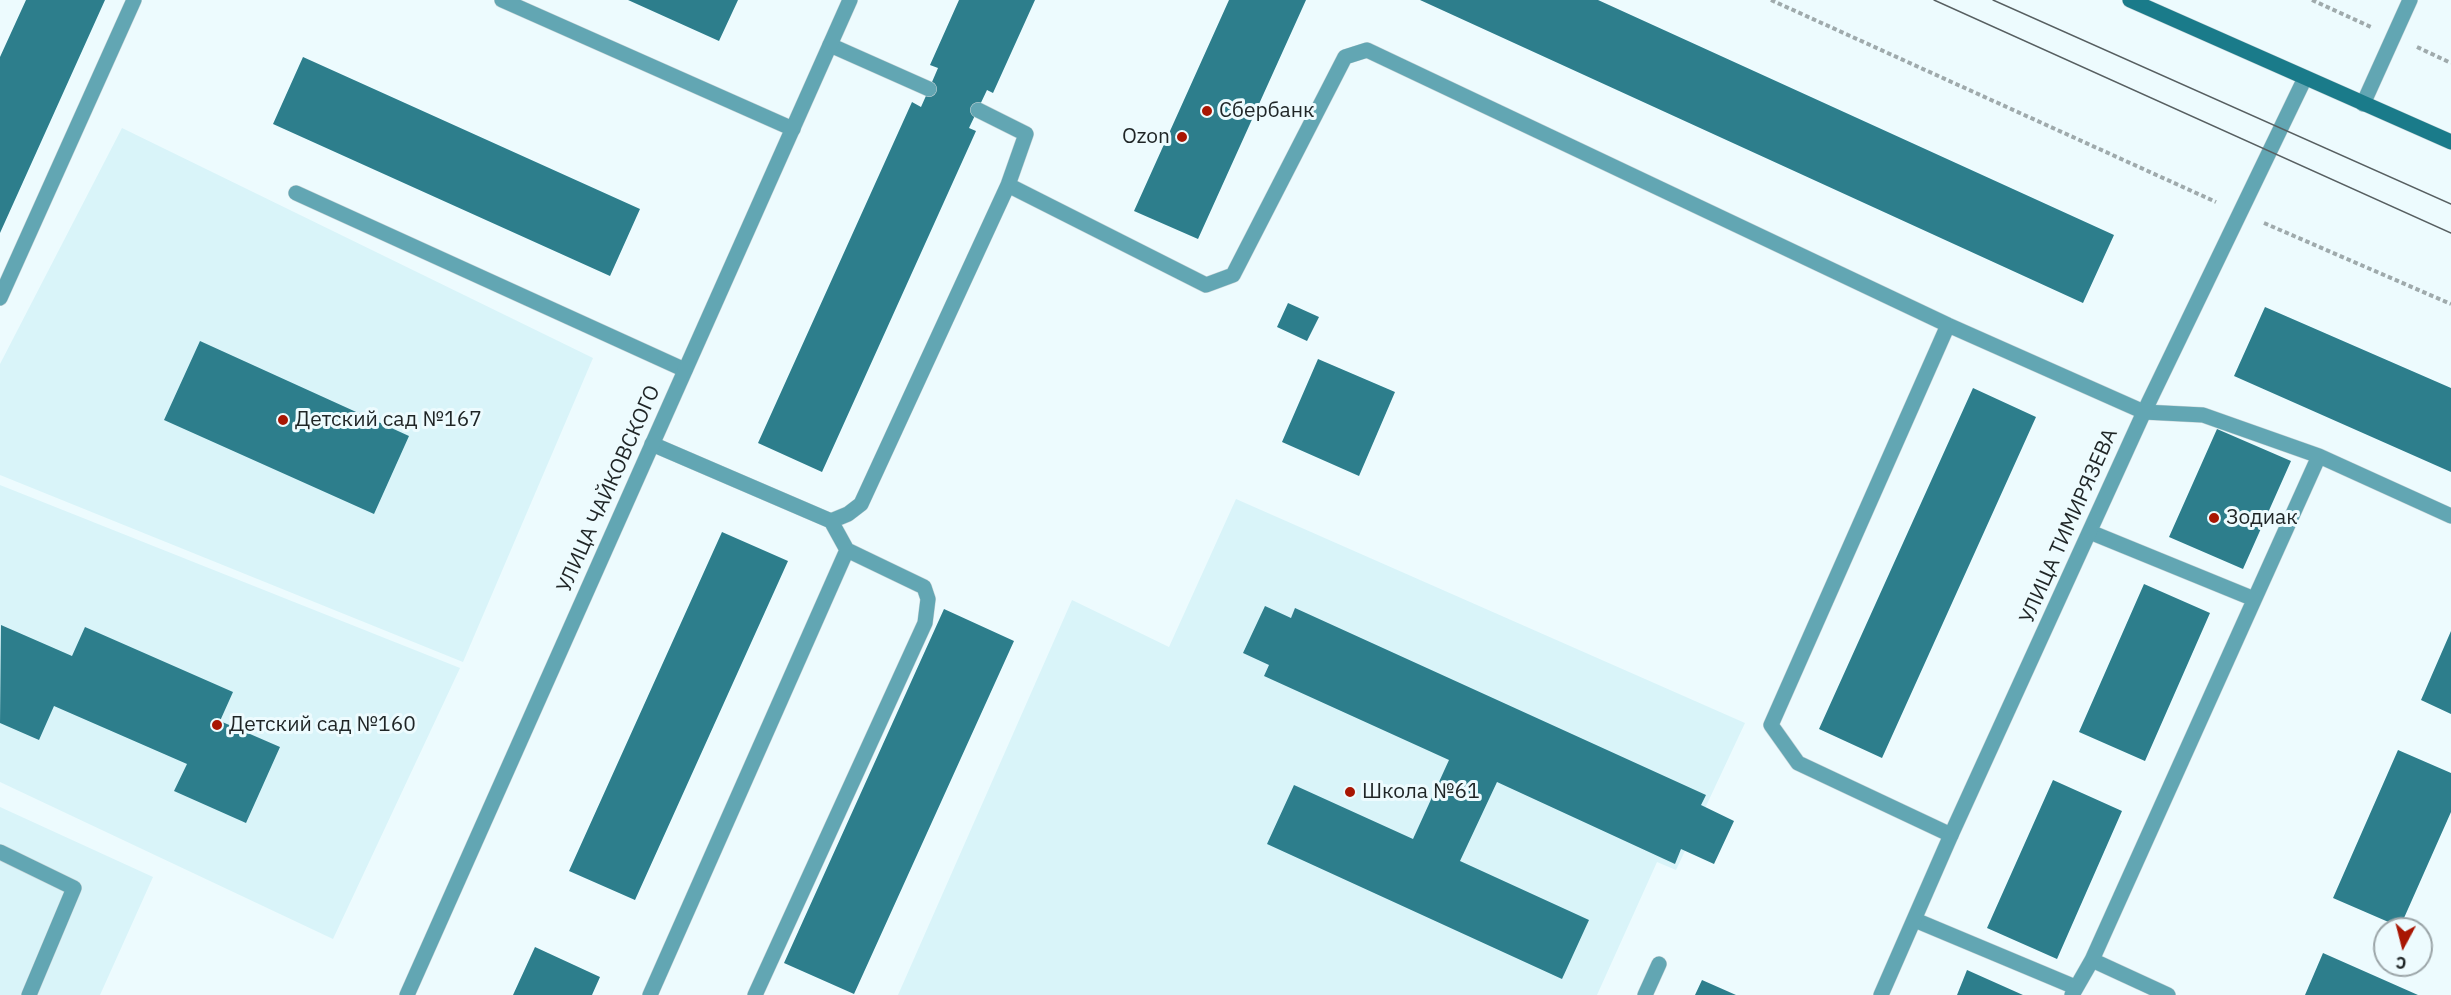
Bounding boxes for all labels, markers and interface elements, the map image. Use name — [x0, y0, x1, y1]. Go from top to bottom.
place label: Сбербанк — [1219, 98, 1315, 124]
marker: Сбербанк — [1200, 104, 1214, 118]
place label: Ozon — [1122, 124, 1170, 150]
marker: Ozon — [1175, 130, 1189, 144]
street label: УЛИЦА ЧАЙКОВСКОГО — [552, 382, 666, 596]
place label: Детский сад №167 — [295, 407, 482, 433]
marker: Детский сад №167 — [276, 413, 290, 427]
street label: УЛИЦА ТИМИРЯЗЕВА — [2015, 425, 2123, 627]
place label: Зодиак — [2226, 505, 2298, 531]
marker: Зодиак — [2207, 511, 2221, 525]
place label: Детский сад №160 — [229, 712, 416, 738]
marker: Детский сад №160 — [210, 718, 224, 732]
place label: Школа №61 — [1362, 779, 1480, 805]
marker: Школа №61 — [1343, 785, 1357, 799]
north arrow — [2373, 917, 2433, 977]
text: С — [2395, 952, 2407, 973]

